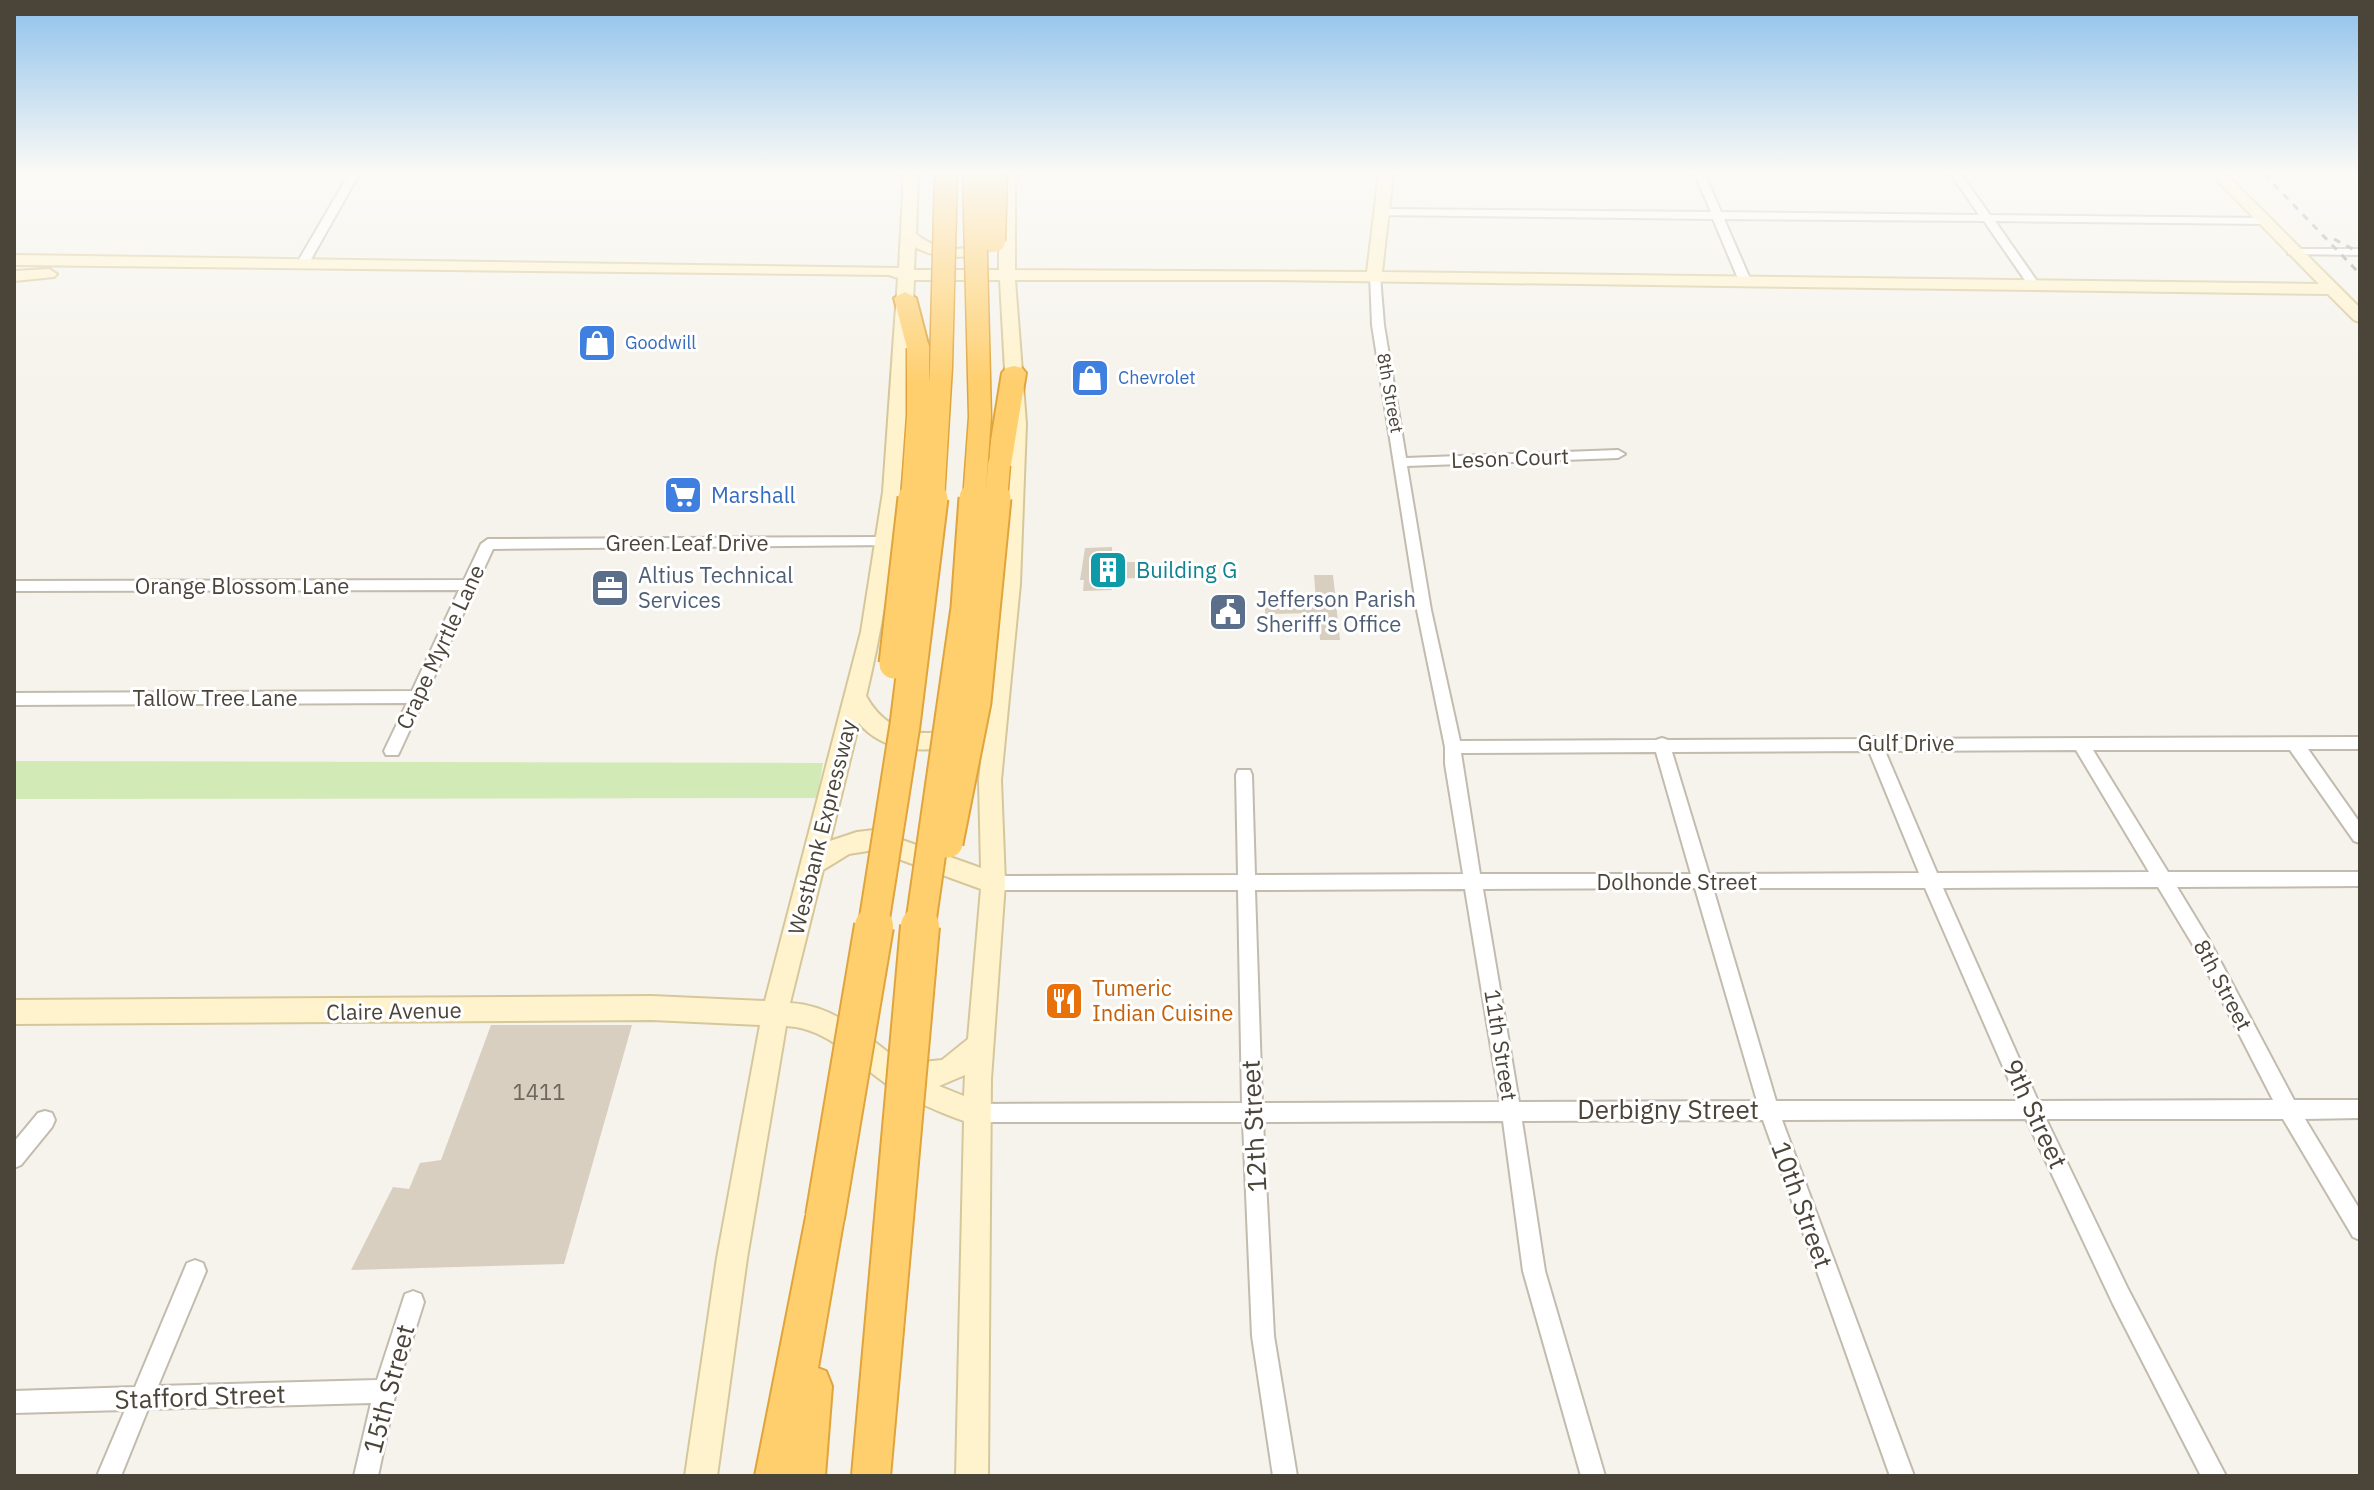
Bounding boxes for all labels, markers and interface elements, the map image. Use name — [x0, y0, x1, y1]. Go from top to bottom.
shop icon: Goodwill — [576, 322, 618, 364]
place label: Goodwill — [625, 331, 696, 354]
street label: 8th Street — [1372, 351, 1409, 435]
shop icon: Chevrolet — [1069, 357, 1111, 399]
place label: Chevrolet — [1118, 366, 1196, 389]
street label: Leson Court — [1451, 441, 1569, 474]
supermarket icon: Marshall — [662, 474, 704, 516]
place label: Marshall — [711, 480, 796, 509]
street label: Green Leaf Drive — [605, 528, 769, 557]
building icon: Building G — [1087, 549, 1129, 591]
place label: Building G — [1136, 555, 1237, 584]
street label: Crape Myrtle Lane — [389, 560, 490, 734]
place label: Altius Technical Services — [638, 560, 793, 614]
office icon: Altius Technical Services — [589, 567, 631, 609]
street label: Orange Blossom Lane — [135, 571, 349, 600]
place label: Jefferson Parish Sheriff's Office — [1256, 584, 1416, 638]
public building icon: Jefferson Parish Sheriff's Office — [1207, 591, 1249, 633]
street label: Tallow Tree Lane — [132, 683, 298, 712]
street label: Westbank Expressway — [781, 716, 862, 937]
street label: Gulf Drive — [1857, 728, 1955, 757]
street label: Dolhonde Street — [1597, 867, 1757, 896]
street label: 8th Street — [2187, 934, 2259, 1035]
place label: Tumeric Indian Cuisine — [1092, 973, 1233, 1027]
restaurant icon: Tumeric Indian Cuisine — [1043, 980, 1085, 1022]
street label: 11th Street — [1478, 987, 1525, 1103]
street label: Claire Avenue — [326, 995, 462, 1026]
street label: 9th Street — [1996, 1053, 2076, 1174]
street label: 12th Street — [1233, 1059, 1273, 1193]
house number: 1411 — [513, 1077, 565, 1106]
street label: Derbigny Street — [1577, 1092, 1759, 1126]
street label: 10th Street — [1764, 1137, 1842, 1273]
street label: 15th Street — [354, 1320, 422, 1457]
street label: Stafford Street — [114, 1376, 286, 1416]

